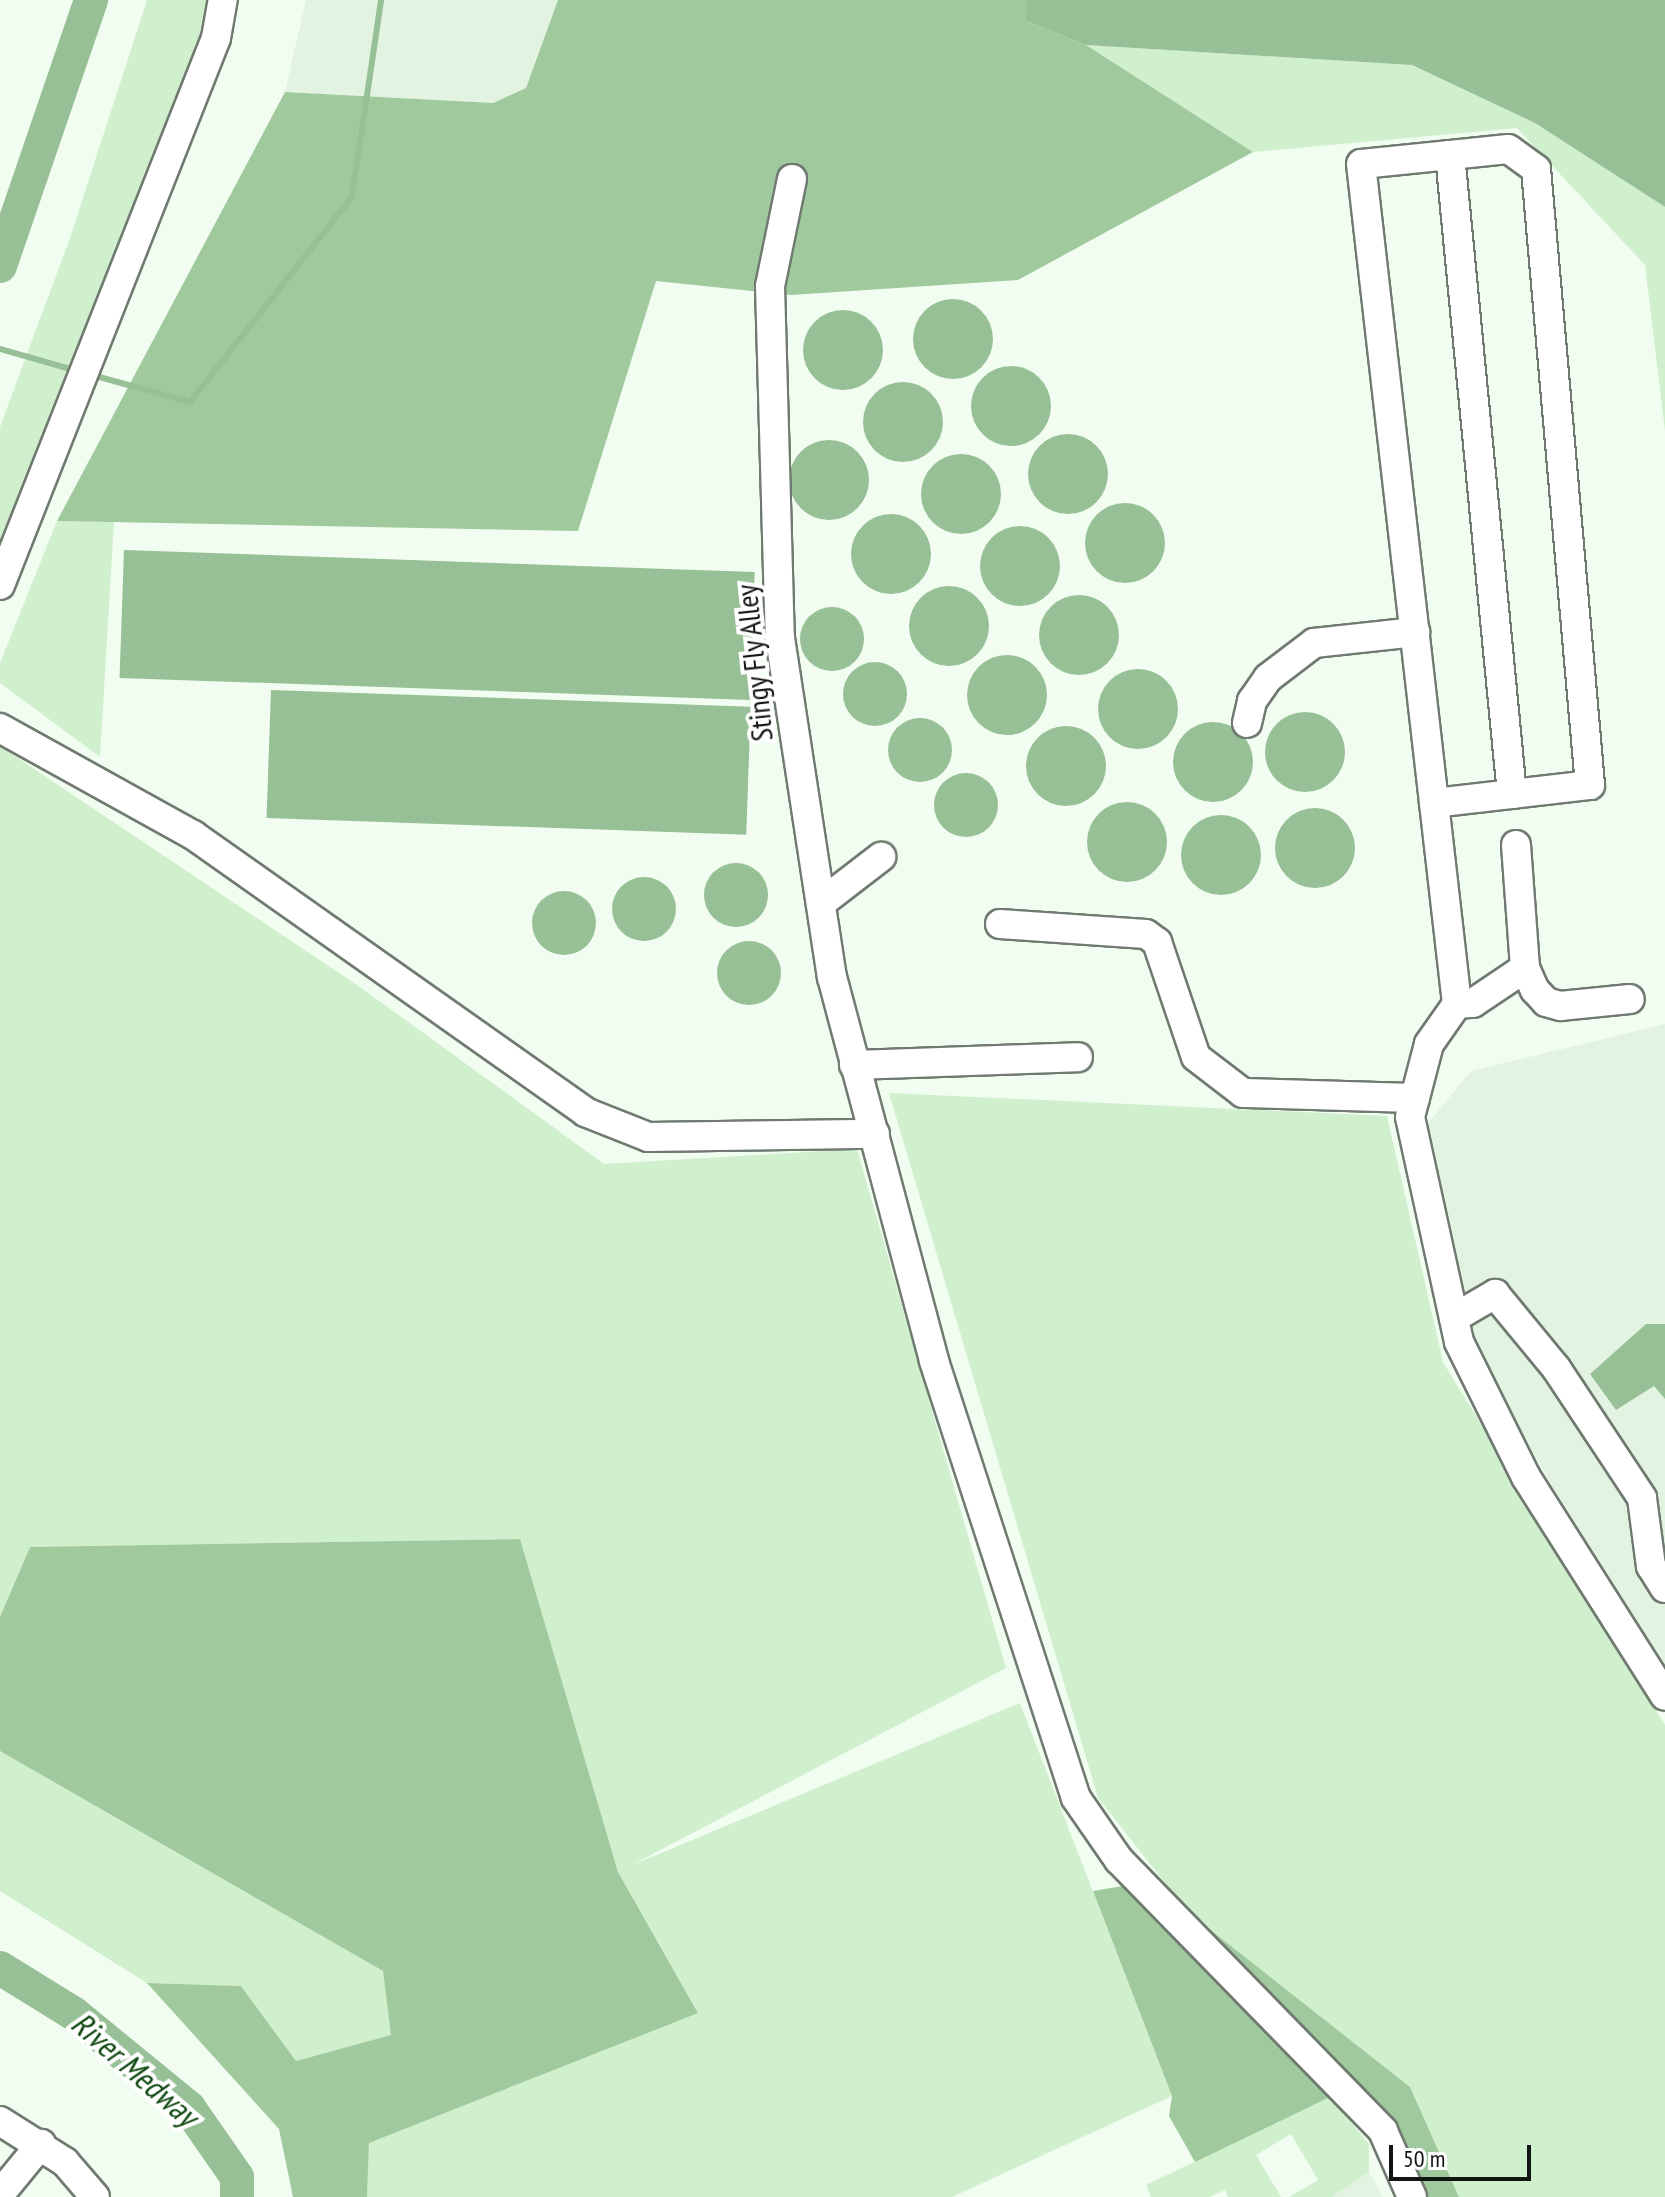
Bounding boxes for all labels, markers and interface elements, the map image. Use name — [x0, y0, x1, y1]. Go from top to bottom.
street label: Stingy Fly Alley — [728, 582, 780, 744]
water label: River Medway — [64, 2004, 206, 2134]
scale bar — [1393, 2129, 1535, 2179]
text: 50 m — [1403, 2143, 1445, 2174]

